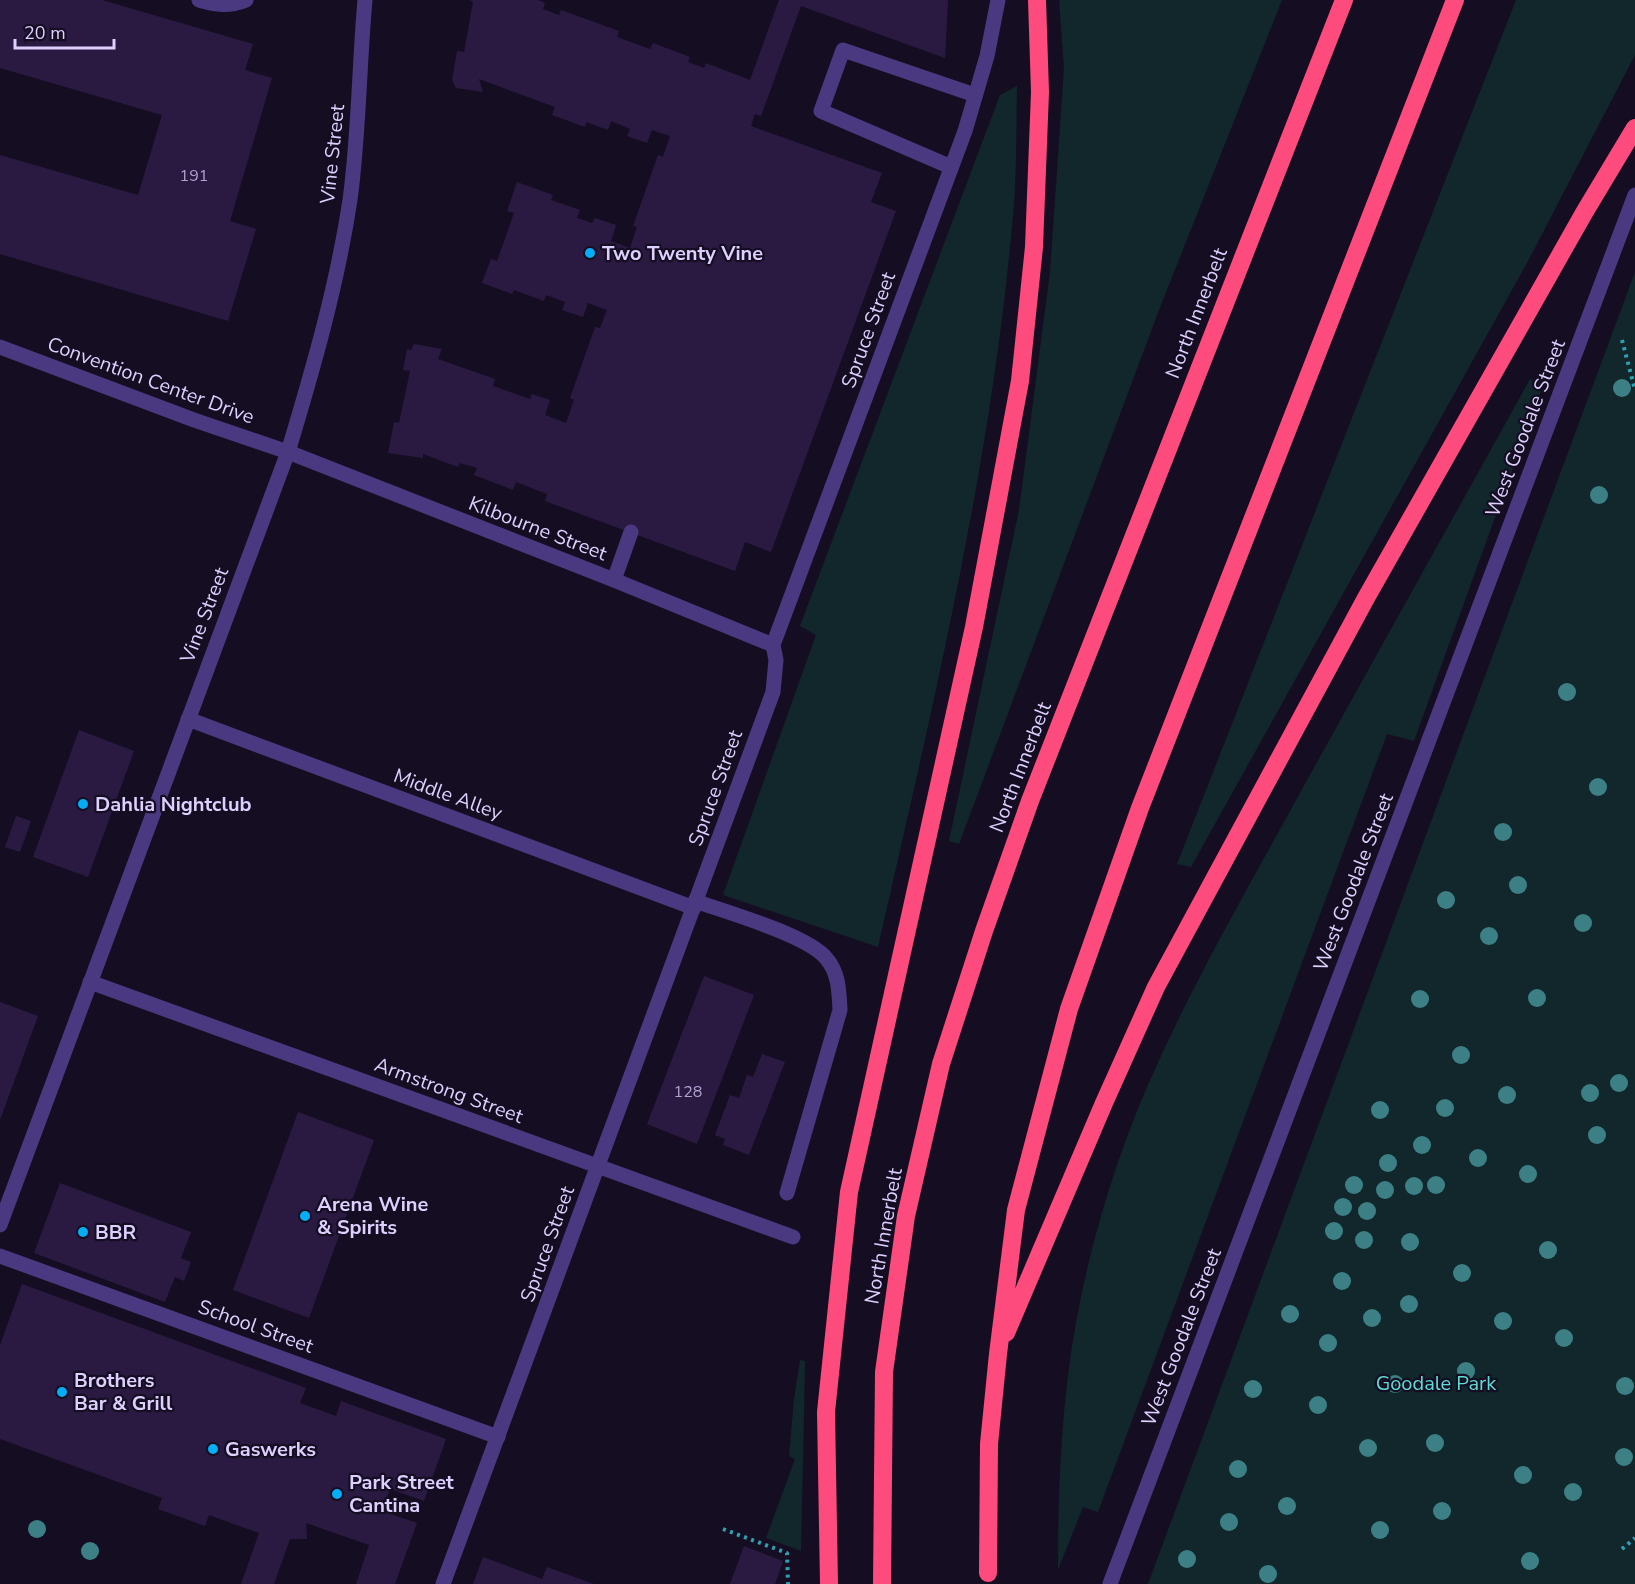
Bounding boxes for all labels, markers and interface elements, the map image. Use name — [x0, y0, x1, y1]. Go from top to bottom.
scale bar — [15, 12, 114, 50]
text: 20 m — [24, 21, 66, 45]
street label: Vine Street — [314, 102, 351, 206]
house number: 191 — [180, 165, 208, 187]
place label: Two Twenty Vine — [602, 240, 763, 267]
street label: North Innerbelt — [1159, 243, 1234, 382]
marker: Two Twenty Vine — [583, 246, 597, 260]
street label: Spruce Street — [835, 267, 902, 392]
street label: Convention Center Drive — [44, 330, 258, 431]
street label: West Goodale Street — [1479, 335, 1572, 521]
street label: Kilbourne Street — [465, 490, 612, 568]
street label: Vine Street — [174, 563, 235, 668]
street label: North Innerbelt — [983, 697, 1058, 836]
street label: Spruce Street — [682, 725, 749, 850]
street label: Middle Alley — [390, 762, 507, 827]
street label: West Goodale Street — [1307, 789, 1400, 975]
place label: Dahlia Nightclub — [95, 791, 252, 818]
marker: Dahlia Nightclub — [76, 797, 90, 811]
street label: Armstrong Street — [371, 1051, 528, 1130]
house number: 128 — [674, 1081, 702, 1103]
street label: North Innerbelt — [858, 1165, 909, 1306]
street label: Spruce Street — [514, 1181, 581, 1306]
place label: Arena Wine & Spirits — [317, 1191, 428, 1241]
marker: Arena Wine & Spirits — [298, 1209, 312, 1223]
place label: BBR — [95, 1219, 137, 1246]
marker: BBR — [76, 1225, 90, 1239]
street label: West Goodale Street — [1135, 1244, 1228, 1430]
street label: School Street — [194, 1293, 318, 1360]
place label: Brothers Bar & Grill — [74, 1367, 173, 1417]
park label: Goodale Park — [1376, 1370, 1497, 1397]
marker: Brothers Bar & Grill — [55, 1385, 69, 1399]
place label: Gaswerks — [225, 1436, 316, 1463]
marker: Gaswerks — [206, 1442, 220, 1456]
place label: Park Street Cantina — [349, 1469, 454, 1519]
marker: Park Street Cantina — [330, 1487, 344, 1501]

